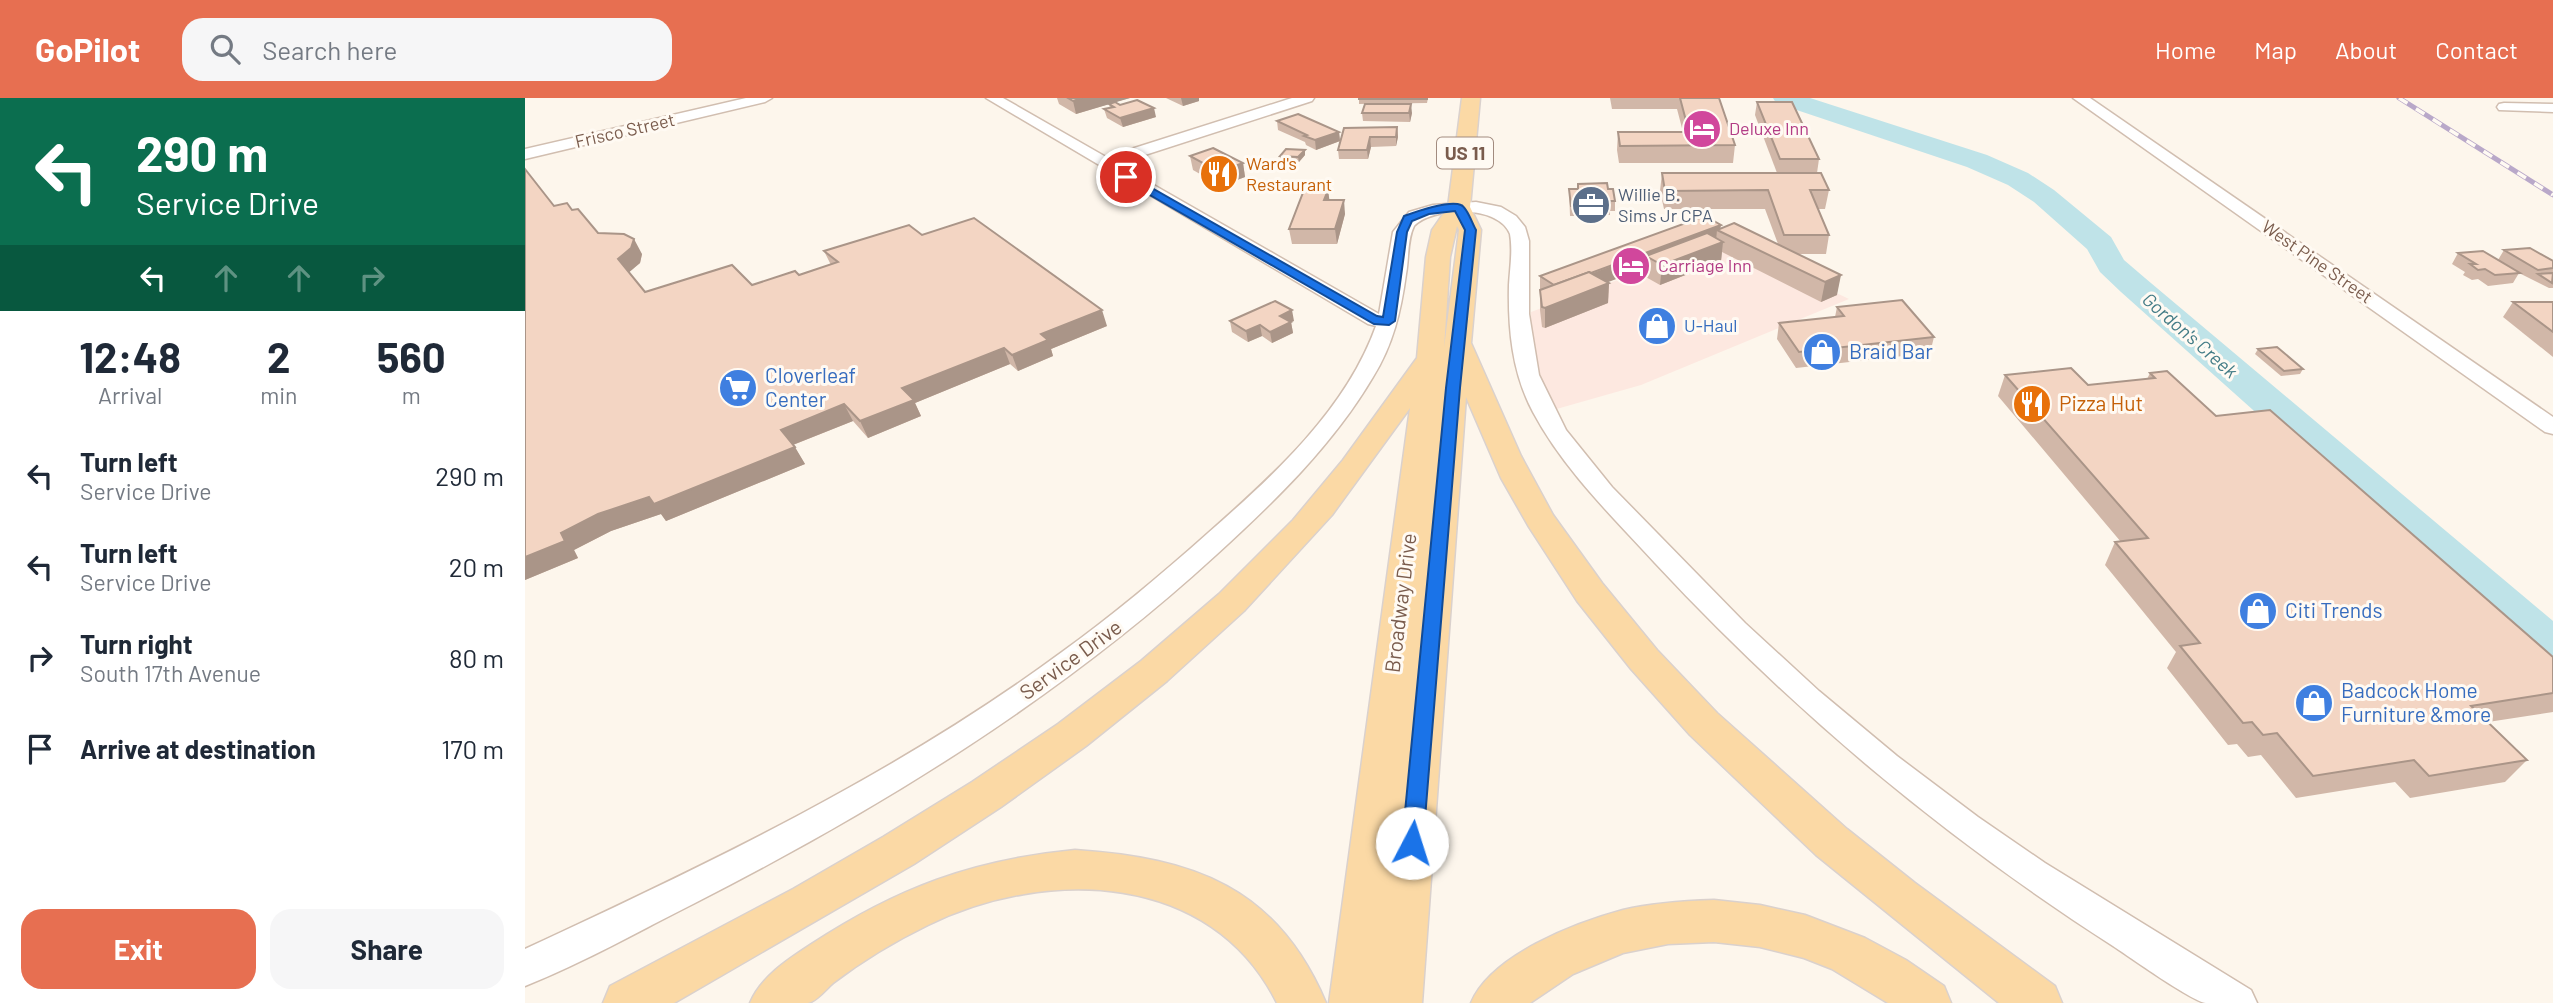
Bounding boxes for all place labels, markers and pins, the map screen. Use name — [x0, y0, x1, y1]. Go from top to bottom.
hotel icon: Deluxe Inn — [1681, 108, 1723, 150]
place label: Deluxe Inn — [1729, 117, 1809, 139]
pin — [1096, 147, 1156, 207]
place label: Ward's Restaurant — [1246, 152, 1332, 195]
restaurant icon: Ward's Restaurant — [1198, 153, 1240, 195]
place label: Willie B. Sims Jr CPA — [1618, 183, 1713, 226]
office icon: Willie B. Sims Jr CPA — [1570, 184, 1612, 226]
hotel icon: Carriage Inn — [1610, 245, 1652, 287]
place label: Carriage Inn — [1658, 254, 1752, 276]
shop icon: U-Haul — [1636, 305, 1678, 347]
place label: U-Haul — [1684, 314, 1738, 336]
shop icon: Braid Bar — [1801, 331, 1843, 373]
place label: Braid Bar — [1849, 338, 1933, 363]
place label: Cloverleaf Center — [765, 362, 856, 411]
supermarket icon: Cloverleaf Center — [717, 367, 759, 409]
restaurant icon: Pizza Hut — [2011, 383, 2053, 425]
place label: Pizza Hut — [2059, 390, 2143, 415]
shop icon: Citi Trends — [2237, 590, 2279, 632]
place label: Citi Trends — [2285, 597, 2383, 622]
place label: Badcock Home Furniture &more — [2341, 677, 2491, 726]
shop icon: Badcock Home Furniture &more — [2293, 682, 2335, 724]

